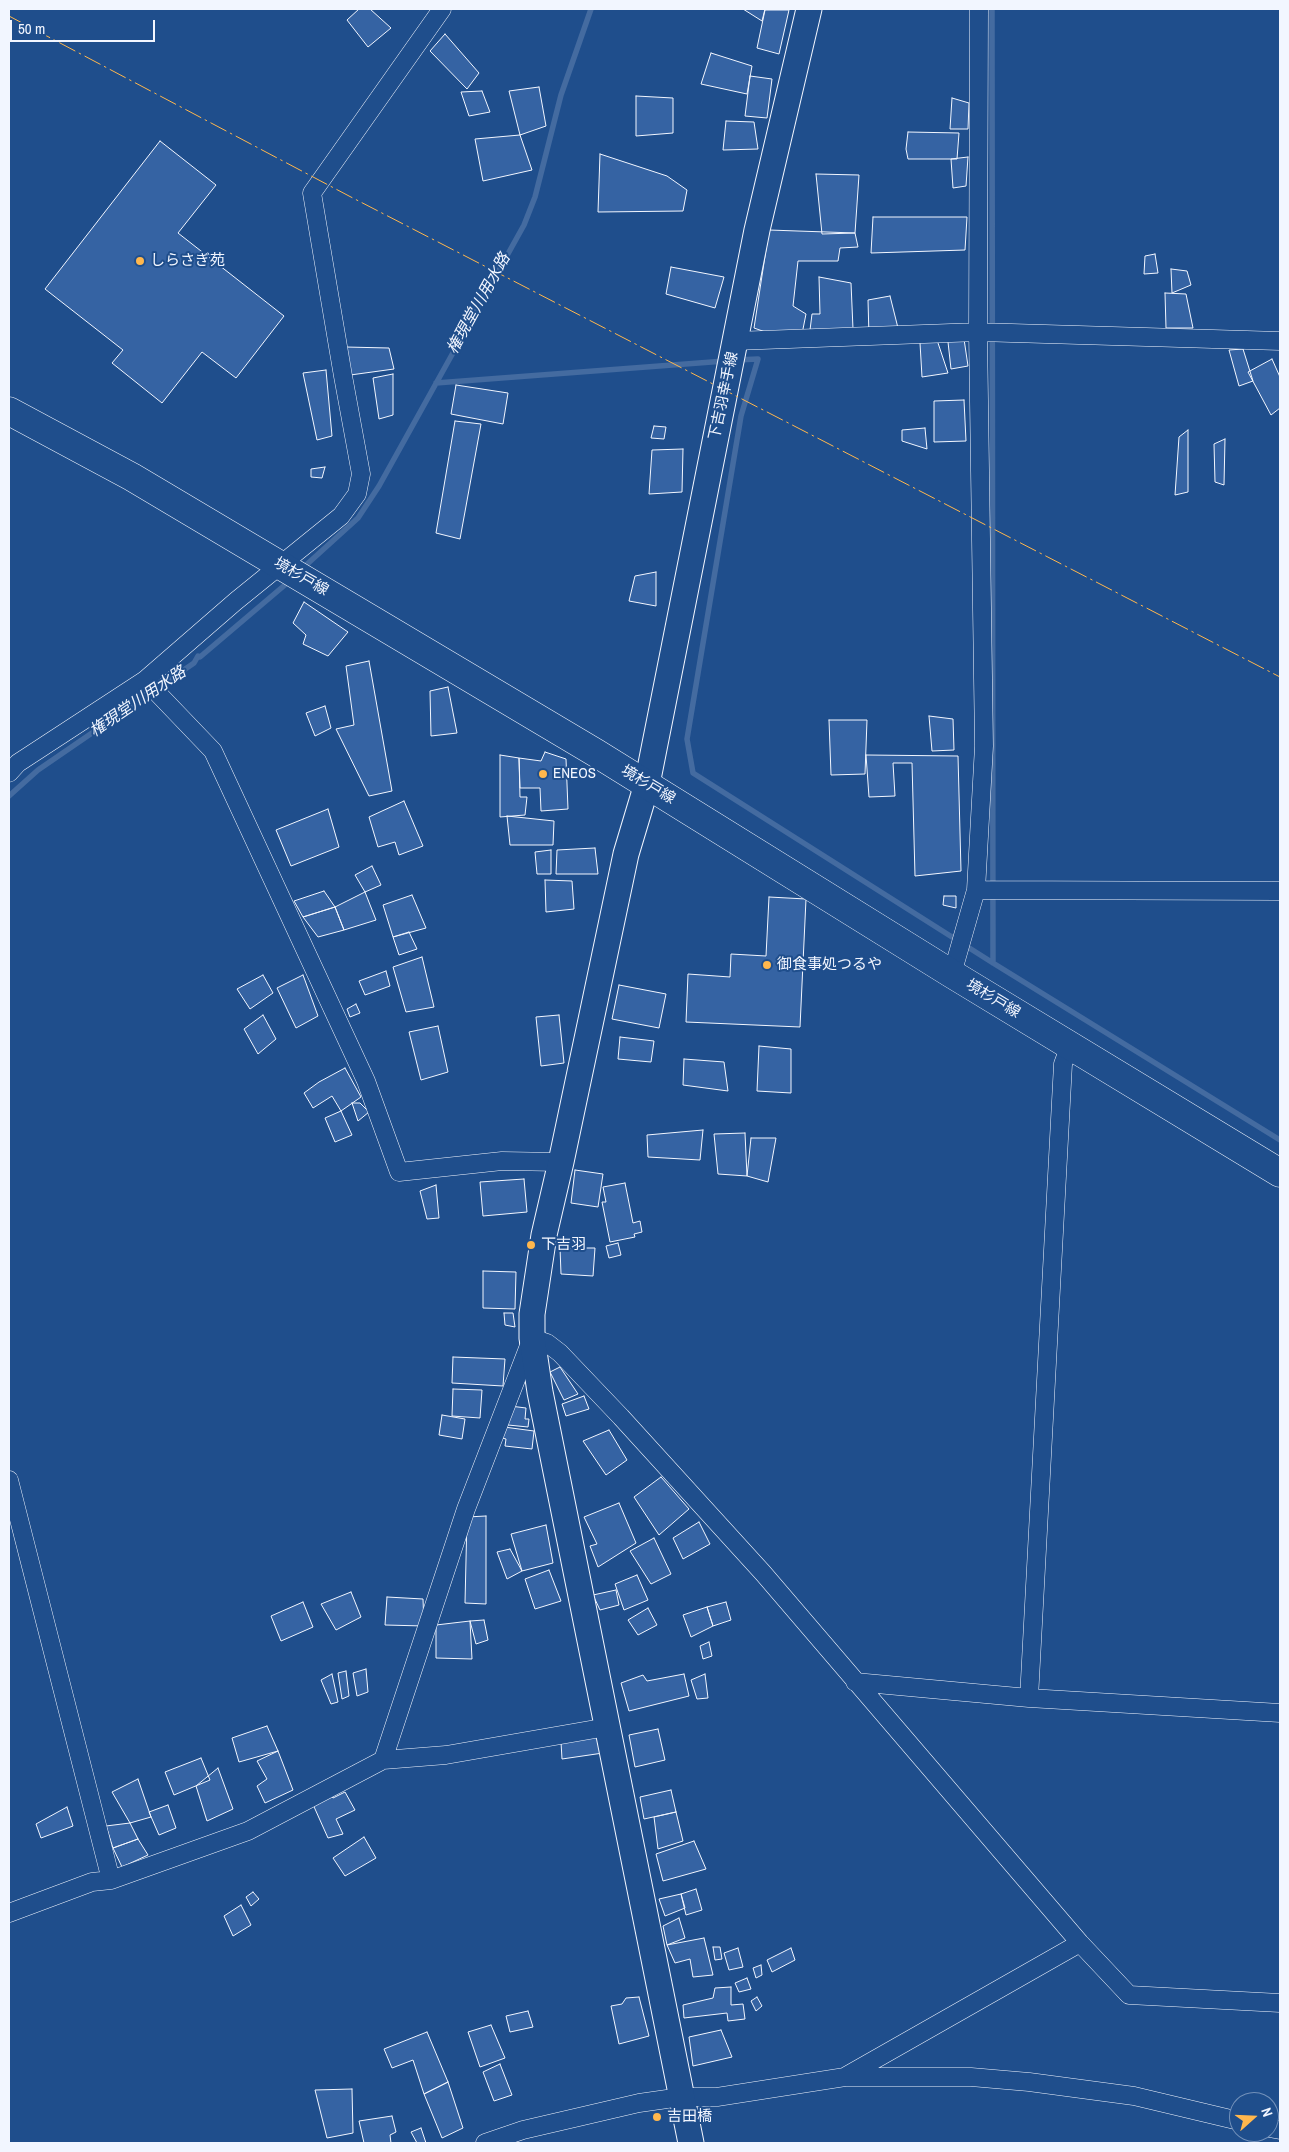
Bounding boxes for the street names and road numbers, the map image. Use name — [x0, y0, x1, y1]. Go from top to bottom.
street label: 下吉羽幸手線 — [706, 350, 742, 442]
street label: 境杉戸線 — [271, 554, 331, 600]
street label: 境杉戸線 — [618, 762, 678, 808]
street label: 境杉戸線 — [963, 976, 1023, 1022]

